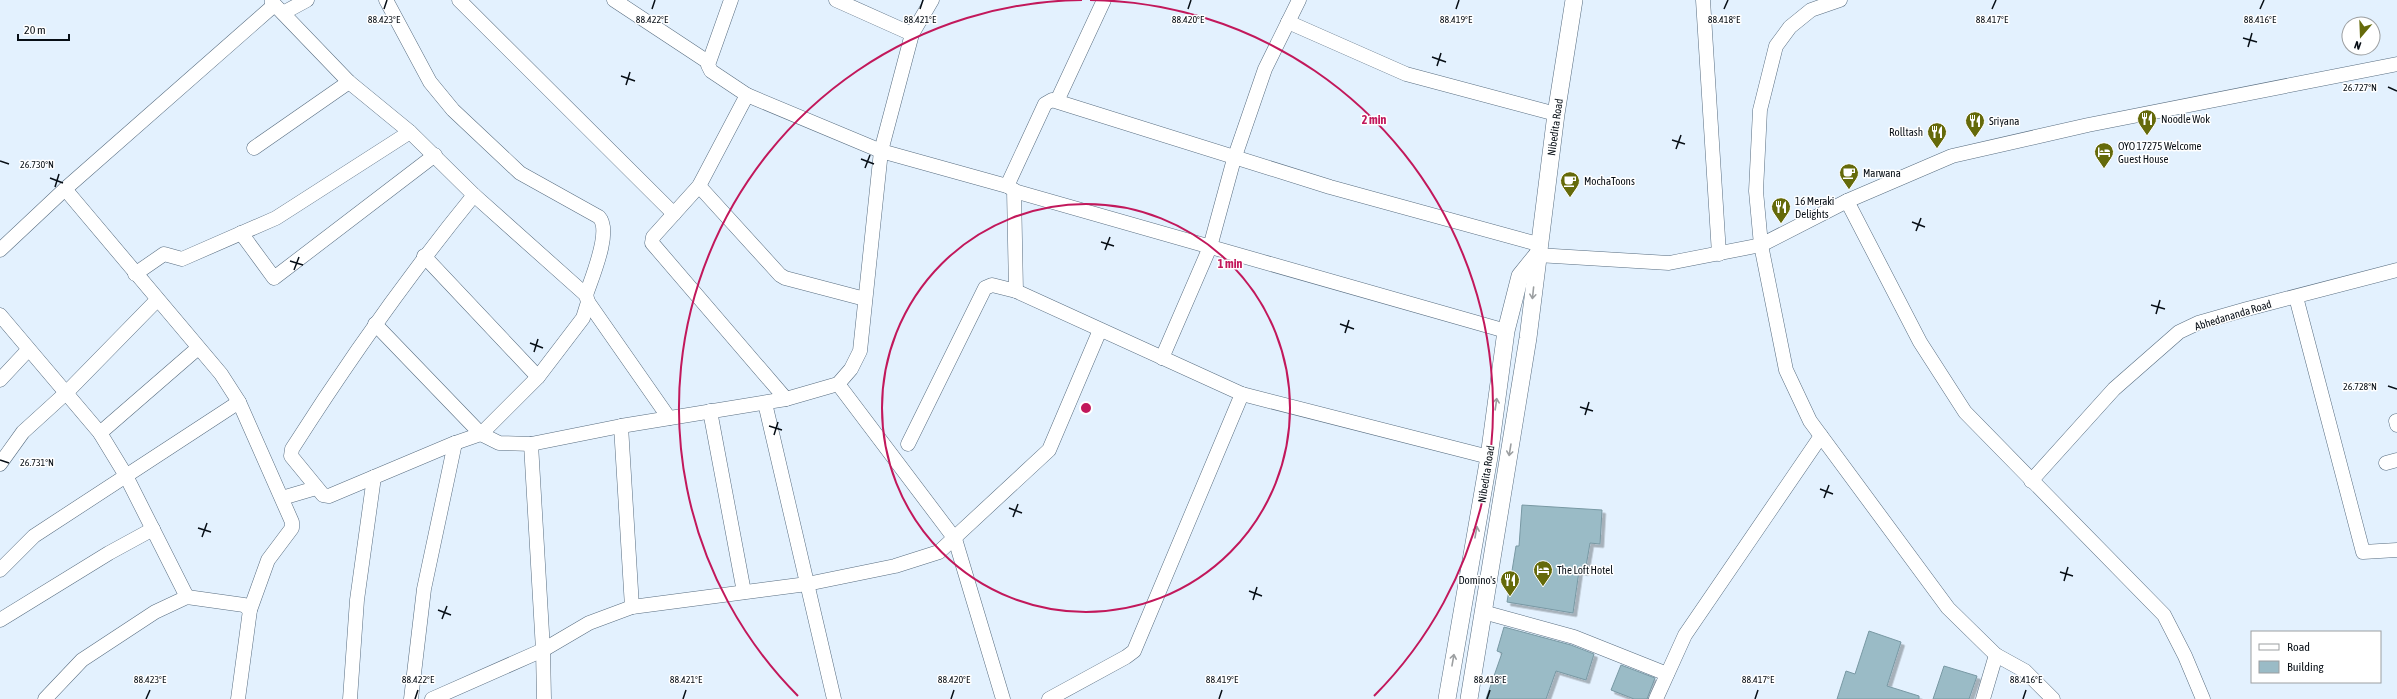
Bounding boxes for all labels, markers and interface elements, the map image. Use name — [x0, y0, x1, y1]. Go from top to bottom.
text: 88.423°E — [368, 14, 401, 25]
text: 88.422°E — [636, 14, 669, 25]
text: 88.421°E — [904, 14, 937, 25]
text: 88.420°E — [1172, 14, 1205, 25]
text: 88.419°E — [1440, 14, 1473, 25]
text: 88.418°E — [1708, 14, 1741, 25]
text: 88.417°E — [1976, 14, 2009, 25]
text: 88.416°E — [2244, 14, 2277, 25]
scale bar — [18, 16, 69, 42]
north arrow — [2341, 16, 2381, 56]
text: 20 m — [24, 23, 46, 37]
text: N — [2353, 39, 2363, 52]
text: 26.727°N — [2343, 82, 2377, 93]
street label: Nibedita Road — [1545, 98, 1565, 156]
restaurant icon: Noodle Wok — [2136, 108, 2158, 136]
restaurant icon: Sriyana — [1964, 110, 1986, 138]
text: 2 min — [1362, 113, 1386, 127]
place label: Noodle Wok — [2161, 113, 2210, 125]
place label: Sriyana — [1989, 115, 2019, 127]
restaurant icon: Rolltash — [1926, 121, 1948, 149]
place label: Rolltash — [1889, 126, 1923, 138]
place label: OYO 17275 Welcome Guest House — [2118, 140, 2202, 165]
hotel icon: OYO 17275 Welcome Guest House — [2093, 141, 2115, 169]
text: 26.730°N — [20, 159, 54, 170]
cafe icon: Marwana — [1838, 162, 1860, 190]
place label: Marwana — [1863, 167, 1901, 179]
cafe icon: MochaToons — [1559, 170, 1581, 198]
place label: MochaToons — [1584, 175, 1635, 187]
place label: 16 Meraki Delights — [1795, 195, 1834, 220]
restaurant icon: 16 Meraki Delights — [1770, 196, 1792, 224]
text: 1 min — [1218, 257, 1242, 271]
one-way arrow — [1529, 286, 1536, 299]
street label: Abhedananda Road — [2193, 298, 2273, 332]
text: 26.728°N — [2343, 381, 2377, 392]
one-way arrow — [1493, 398, 1500, 411]
centre of rings — [1079, 401, 1093, 415]
one-way arrow — [1506, 443, 1514, 456]
street label: Nibedita Road — [1476, 445, 1496, 503]
text: 26.731°N — [20, 457, 54, 468]
one-way arrow — [1472, 526, 1480, 539]
hotel icon: The Loft Hotel — [1532, 559, 1554, 587]
place label: The Loft Hotel — [1557, 564, 1613, 576]
restaurant icon: Domino's — [1499, 569, 1521, 597]
place label: Domino's — [1458, 574, 1496, 586]
legend — [2251, 631, 2381, 683]
text: Road — [2287, 640, 2310, 654]
one-way arrow — [1450, 654, 1458, 667]
text: Building — [2287, 660, 2325, 674]
text: 88.423°E — [134, 674, 167, 685]
text: 88.422°E — [402, 674, 435, 685]
text: 88.421°E — [670, 674, 703, 685]
text: 88.420°E — [938, 674, 971, 685]
text: 88.419°E — [1206, 674, 1239, 685]
text: 88.418°E — [1474, 674, 1507, 685]
text: 88.417°E — [1742, 674, 1775, 685]
text: 88.416°E — [2010, 674, 2043, 685]

